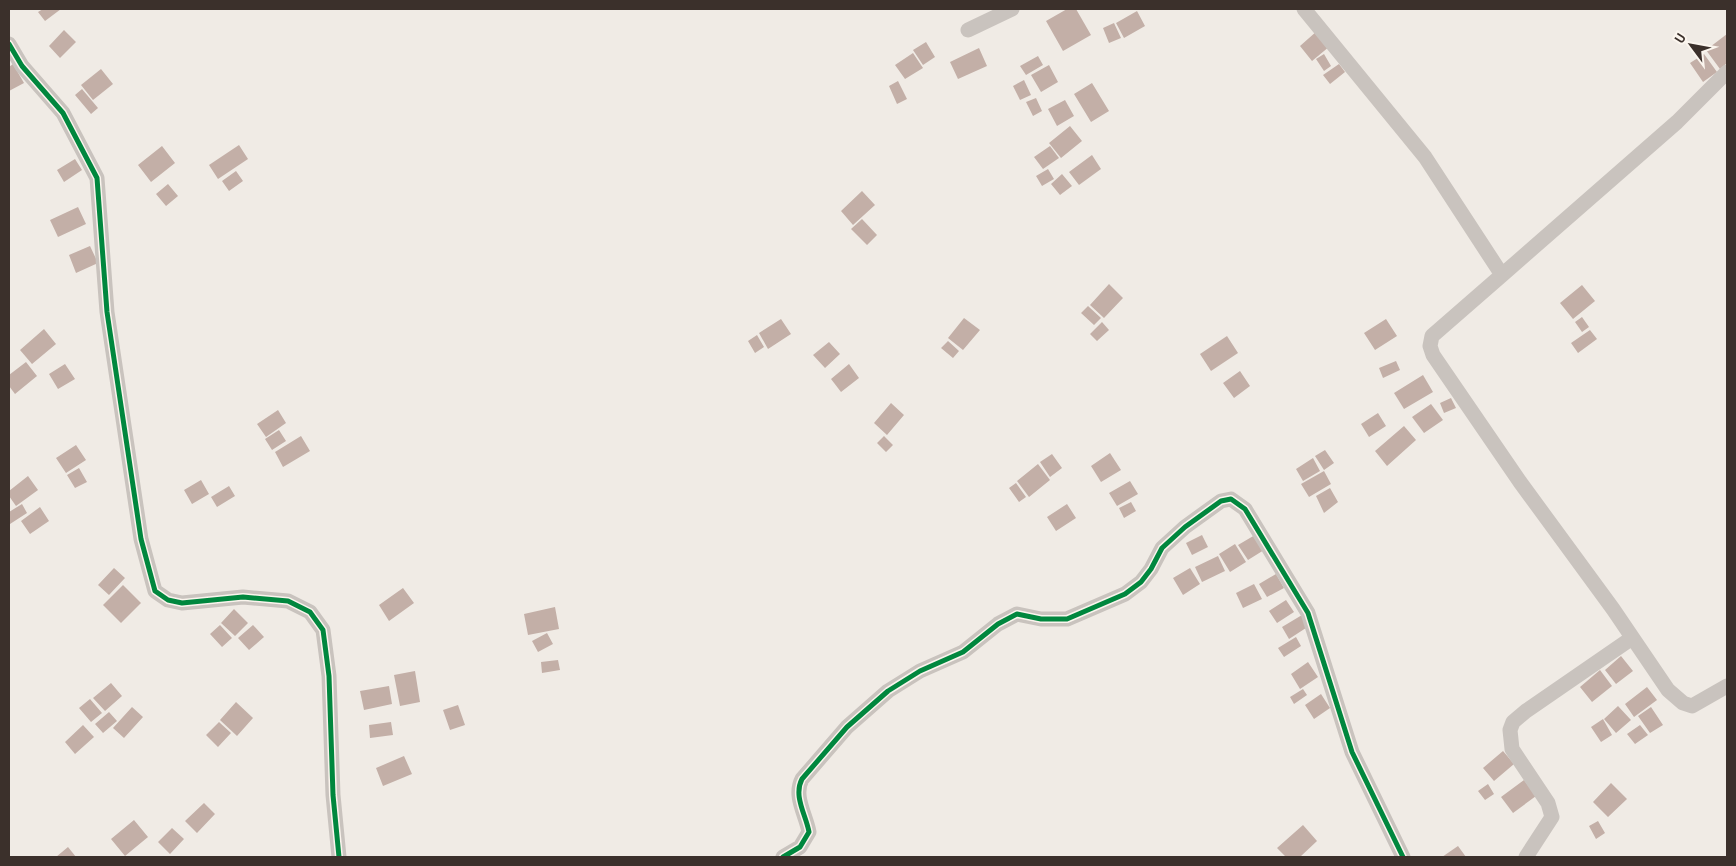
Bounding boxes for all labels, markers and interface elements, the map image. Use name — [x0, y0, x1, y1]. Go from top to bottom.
north arrow — [1666, 20, 1716, 70]
text: U — [1670, 30, 1690, 46]

